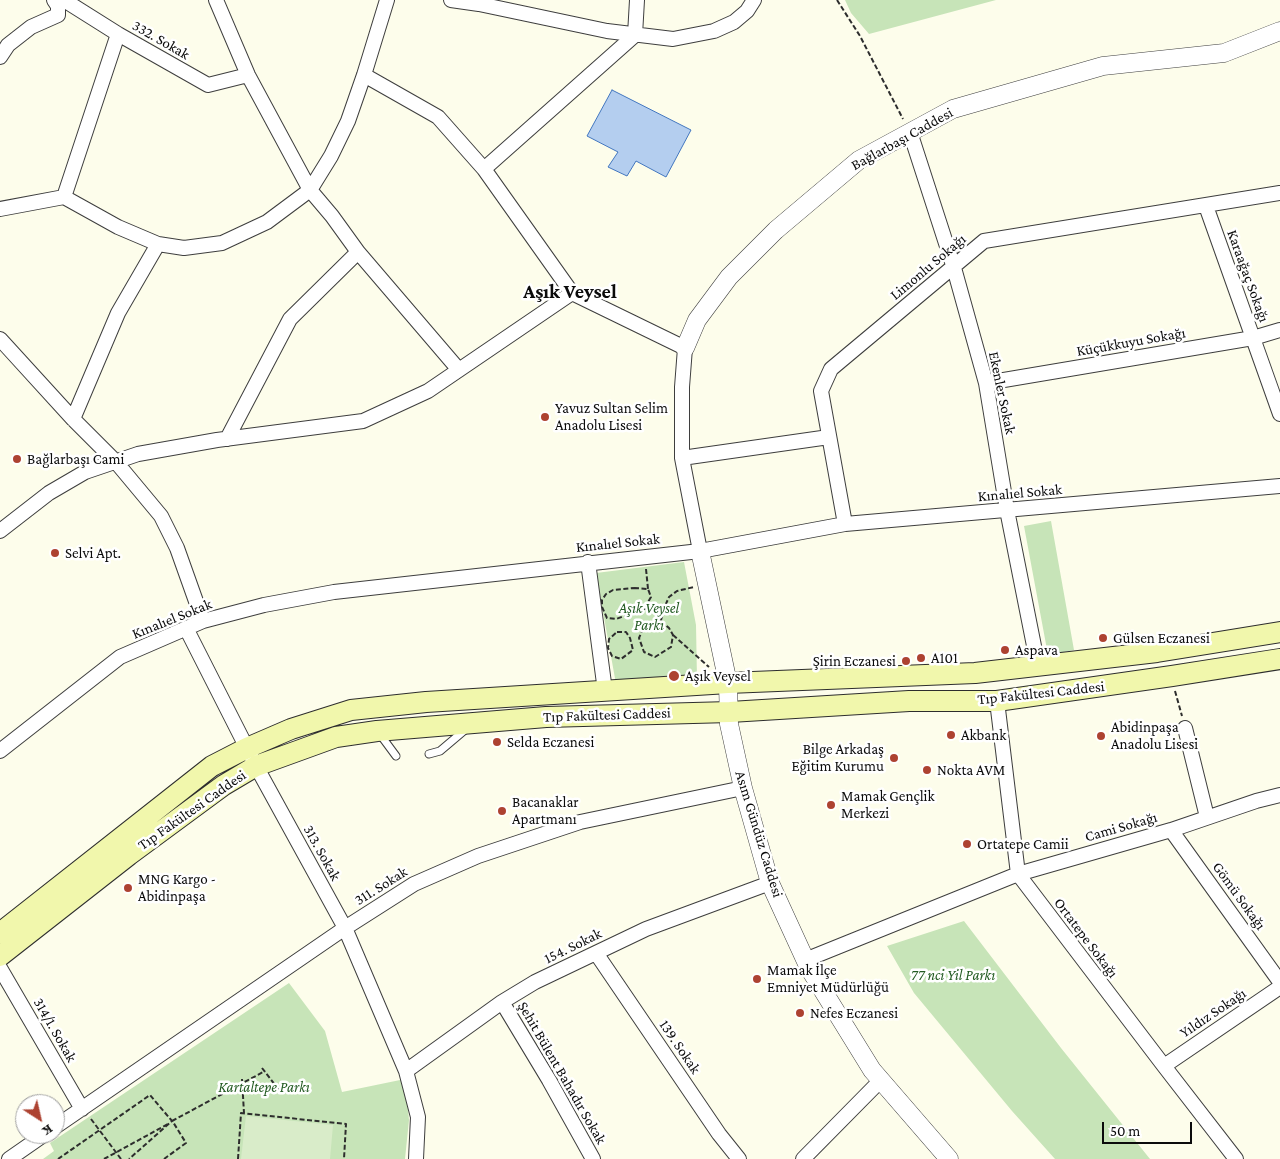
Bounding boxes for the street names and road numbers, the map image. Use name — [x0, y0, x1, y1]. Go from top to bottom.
street label: 332. Sokak — [129, 16, 193, 64]
street label: Bağlarbaşı Caddesi — [848, 104, 956, 174]
street label: Karaağaç Sokağı — [1223, 227, 1273, 325]
street label: Limonlu Sokağı — [886, 230, 970, 304]
street label: Küçükkuyu Sokağı — [1075, 324, 1187, 360]
street label: Ekenler Sokak — [984, 350, 1020, 436]
street label: Kınalıel Sokak — [977, 480, 1063, 506]
street label: Kınalıel Sokak — [575, 530, 661, 556]
street label: Kınalıel Sokak — [129, 595, 215, 643]
street label: Tıp Fakültesi Caddesi — [977, 677, 1105, 709]
street label: Tıp Fakültesi Caddesi — [543, 704, 671, 726]
street label: Tıp Fakültesi Caddesi — [135, 766, 249, 854]
street label: Asım Gündüz Caddesi — [731, 768, 787, 900]
street label: Cami Sokağı — [1083, 808, 1159, 846]
street label: 313. Sokak — [299, 822, 345, 884]
street label: Gömü Sokağı — [1208, 859, 1270, 933]
street label: 311. Sokak — [351, 863, 411, 909]
street label: Ortatepe Sokağı — [1050, 894, 1122, 982]
street label: 154. Sokak — [541, 924, 605, 968]
street label: Yıldız Sokağı — [1176, 984, 1250, 1042]
street label: 314/1. Sokak — [29, 995, 81, 1065]
street label: Şehit Bülent Bahadır Sokak — [514, 998, 610, 1148]
street label: 139. Sokak — [655, 1017, 705, 1077]

